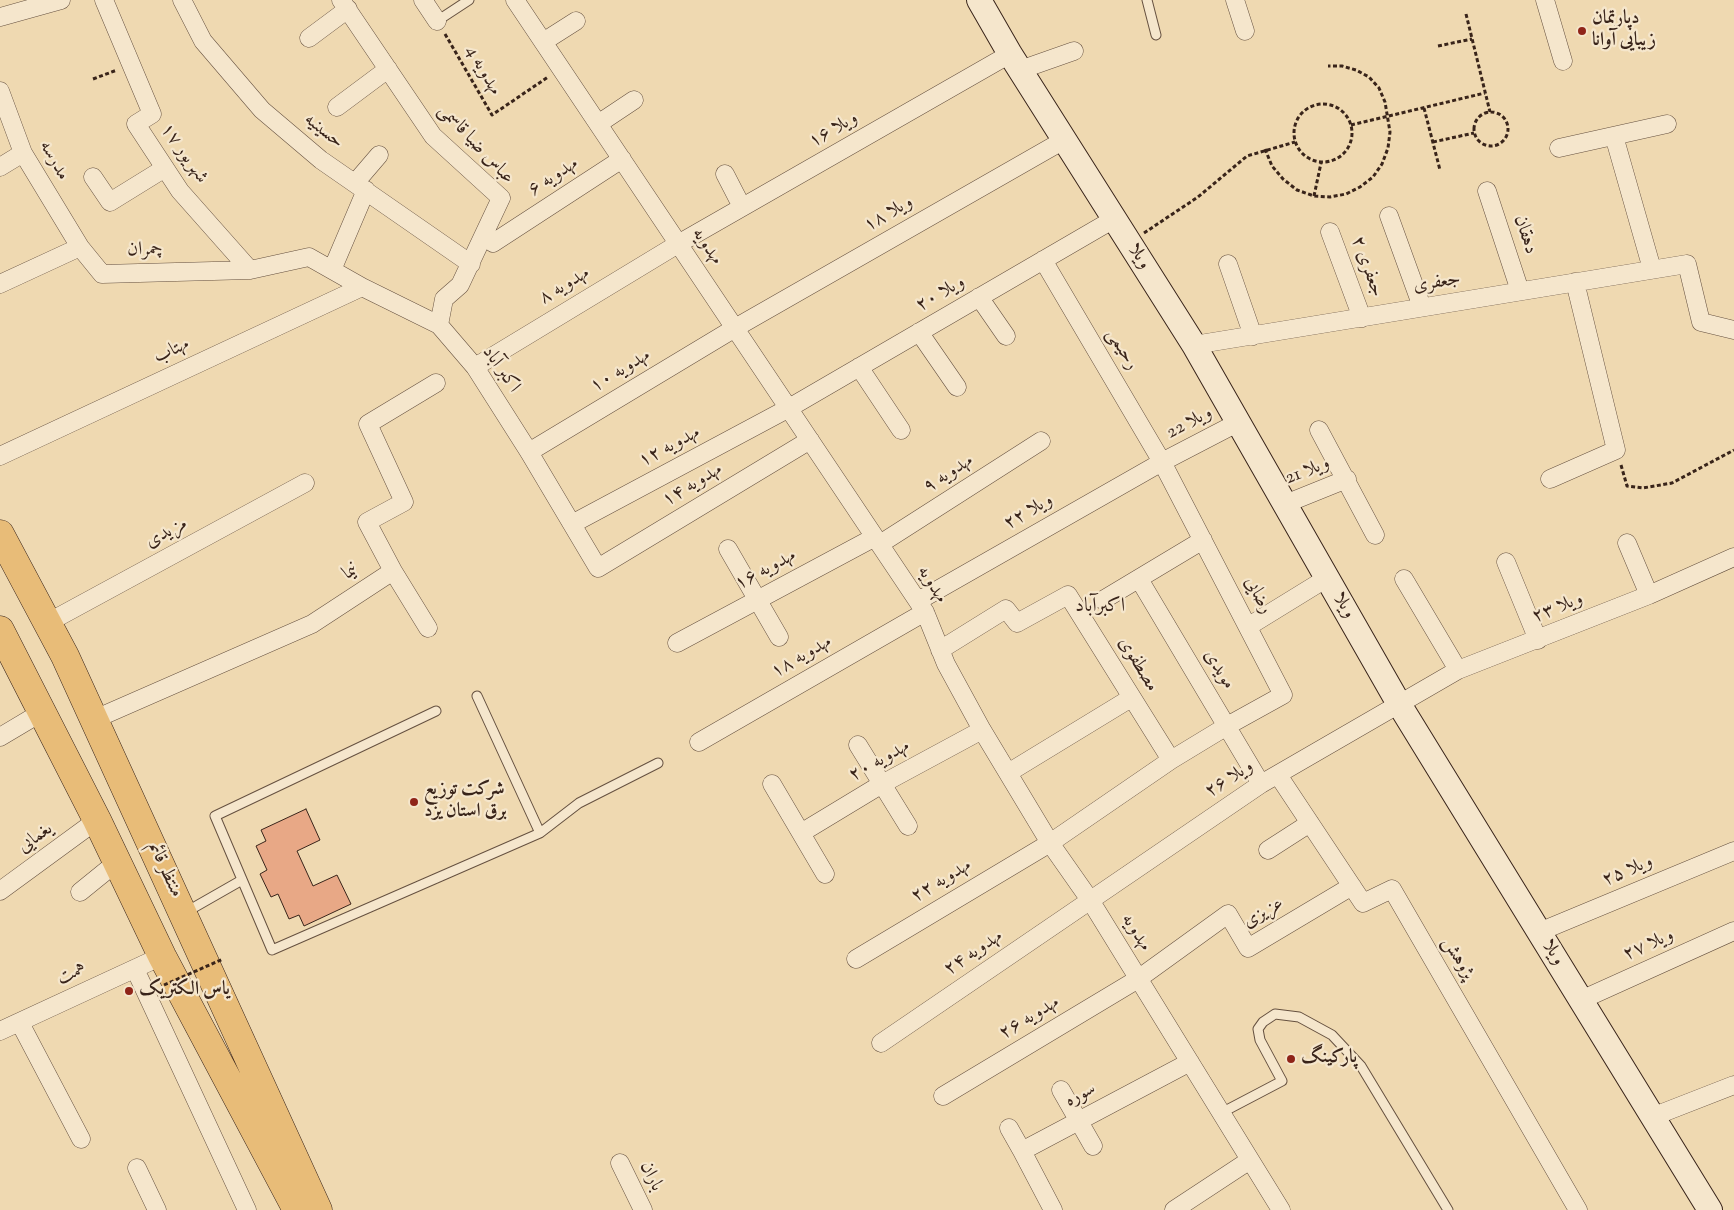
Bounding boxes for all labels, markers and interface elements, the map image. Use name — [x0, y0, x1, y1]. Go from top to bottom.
place label: دپارتمان زیبایی آوانا — [1592, 9, 1656, 53]
marker: دپارتمان زیبایی آوانا — [1576, 25, 1588, 37]
street label: مهدویه 4 — [459, 42, 505, 100]
street label: عباس ضیا قاسمی — [432, 100, 518, 190]
street label: ویلا ۱۶ — [805, 108, 863, 154]
street label: حسینیه — [299, 109, 347, 155]
street label: ۱۷ شهریور — [154, 120, 212, 188]
street label: مدرسه — [33, 137, 73, 185]
street label: مهدویه ۶ — [525, 154, 583, 202]
street label: ویلا ۱۸ — [860, 192, 918, 238]
street label: دهقان — [1507, 213, 1541, 257]
street label: مهدویه — [685, 224, 727, 270]
street label: جعفری ۲ — [1345, 234, 1387, 300]
street label: چمران — [127, 239, 163, 263]
street label: ویلا — [1121, 240, 1155, 274]
street label: مهدویه ۸ — [536, 263, 594, 311]
street label: جعفری — [1412, 269, 1462, 299]
street label: ویلا ۲۰ — [912, 272, 970, 318]
street label: رحیمی — [1100, 325, 1142, 375]
street label: مهتاب — [151, 334, 193, 370]
street label: اکبر آباد — [476, 342, 524, 398]
street label: مهدویه ۱۰ — [587, 345, 655, 399]
street label: ویلا 22 — [1163, 403, 1217, 445]
street label: مهدویه ۱۲ — [636, 422, 704, 474]
street label: مهدویه ۹ — [920, 451, 978, 499]
street label: ویلا 21 — [1282, 453, 1334, 491]
street label: مهدویه ۱۴ — [659, 459, 727, 513]
street label: ویلا ۲۲ — [1000, 490, 1058, 536]
street label: مزیدی — [142, 514, 192, 554]
street label: مهدویه ۱۶ — [732, 545, 800, 597]
street label: نیما — [339, 560, 363, 586]
street label: مهدویه — [911, 562, 951, 608]
street label: رضایی — [1238, 573, 1276, 619]
street label: ویلا — [1326, 589, 1360, 623]
street label: ویلا ۲۳ — [1529, 589, 1587, 629]
district label: اکبرآباد — [1075, 596, 1125, 620]
street label: مهدویه ۱۸ — [768, 632, 836, 684]
street label: مصطفوی — [1112, 633, 1162, 697]
street label: مویدی — [1197, 646, 1239, 694]
street label: مهدویه ۲۰ — [846, 736, 914, 788]
street label: ویلا ۲۶ — [1202, 756, 1258, 804]
place label: شرکت توزیع برق استان یزد — [424, 780, 507, 824]
marker: شرکت توزیع برق استان یزد — [408, 796, 420, 808]
street label: یغمایی — [14, 819, 58, 859]
street label: منتظر قائم — [141, 838, 187, 902]
street label: ویلا ۲۵ — [1599, 851, 1657, 893]
street label: مهدویه ۲۲ — [908, 855, 976, 909]
street label: عزیزی — [1240, 893, 1288, 935]
street label: مهدویه — [1115, 910, 1155, 956]
street label: ویلا ۲۷ — [1620, 925, 1678, 967]
street label: مهدویه ۲۴ — [940, 926, 1008, 982]
street label: پژوهش — [1436, 934, 1478, 984]
street label: ویلا — [1535, 936, 1569, 970]
street label: همت — [54, 958, 90, 992]
place label: یاس الکتریک — [139, 980, 230, 1002]
marker: یاس الکتریک — [123, 985, 135, 997]
street label: مهدویه ۲۶ — [996, 992, 1064, 1046]
place label: پارکینگ — [1301, 1048, 1357, 1070]
marker: پارکینگ — [1285, 1053, 1297, 1065]
street label: سوره — [1062, 1078, 1100, 1114]
street label: باران — [633, 1158, 667, 1196]

